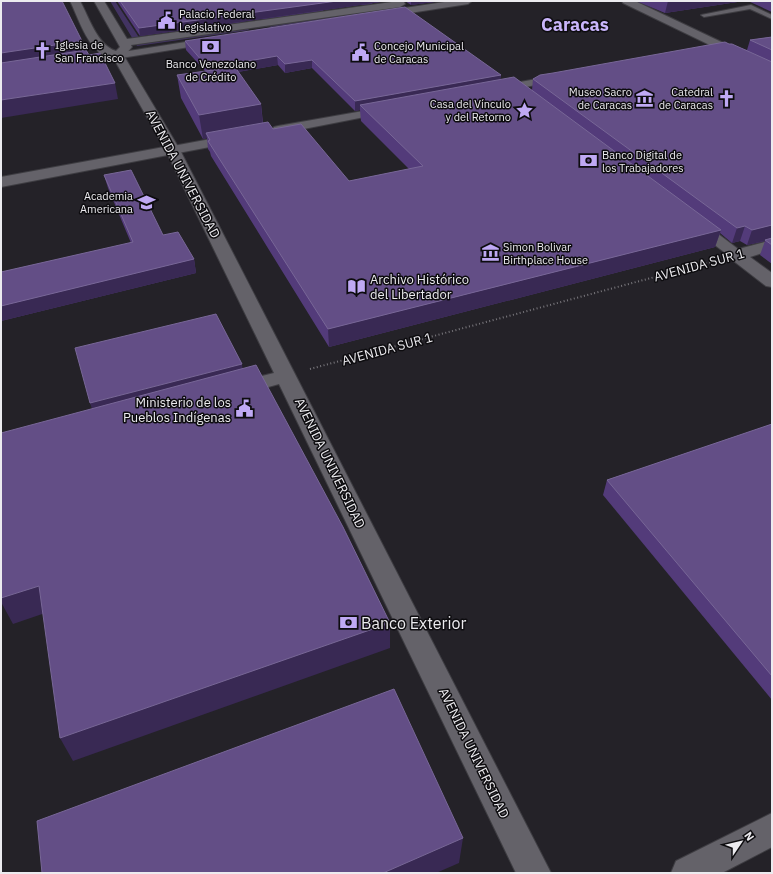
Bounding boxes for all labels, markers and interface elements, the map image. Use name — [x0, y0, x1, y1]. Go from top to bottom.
place label: Palacio Federal Legislativo — [179, 7, 255, 34]
public building icon: Palacio Federal Legislativo — [156, 10, 176, 30]
district label: Caracas — [541, 13, 609, 36]
bank icon: Banco Venezolano de Crédito — [201, 36, 221, 56]
place label: Iglesia de San Francisco — [55, 38, 123, 65]
place label: Concejo Municipal de Caracas — [374, 39, 464, 66]
church icon: Iglesia de San Francisco — [32, 41, 52, 61]
public building icon: Concejo Municipal de Caracas — [351, 42, 371, 62]
place label: Banco Venezolano de Crédito — [166, 57, 256, 84]
place label: Museo Sacro de Caracas — [569, 85, 632, 112]
place label: Catedral de Caracas — [659, 85, 713, 112]
museum icon: Museo Sacro de Caracas — [635, 88, 655, 108]
church icon: Catedral de Caracas — [716, 88, 736, 108]
place label: Casa del Vínculo y del Retorno — [430, 97, 511, 124]
place icon: Casa del Vínculo y del Retorno — [514, 100, 534, 120]
street label: AVENIDA UNIVERSIDAD — [142, 107, 224, 241]
place label: Banco Digital de los Trabajadores — [602, 148, 684, 175]
bank icon: Banco Digital de los Trabajadores — [579, 151, 599, 171]
place label: Academia Americana — [80, 189, 133, 216]
school or university icon: Academia Americana — [136, 192, 156, 212]
place label: Simon Bolivar Birthplace House — [503, 240, 588, 267]
museum icon: Simon Bolivar Birthplace House — [480, 243, 500, 263]
street label: AVENIDA SUR 1 — [652, 245, 746, 285]
place label: Archivo Histórico del Libertador — [370, 271, 469, 303]
library icon: Archivo Histórico del Libertador — [347, 276, 367, 296]
street label: AVENIDA SUR 1 — [340, 329, 434, 369]
place label: Ministerio de los Pueblos Indígenas — [123, 394, 231, 426]
street label: AVENIDA UNIVERSIDAD — [291, 395, 369, 531]
public building icon: Ministerio de los Pueblos Indígenas — [234, 399, 254, 419]
bank icon: Banco Exterior — [338, 613, 358, 633]
place label: Banco Exterior — [361, 613, 466, 633]
street label: AVENIDA UNIVERSIDAD — [435, 685, 513, 821]
north arrow — [721, 822, 761, 862]
text: N — [741, 829, 757, 844]

